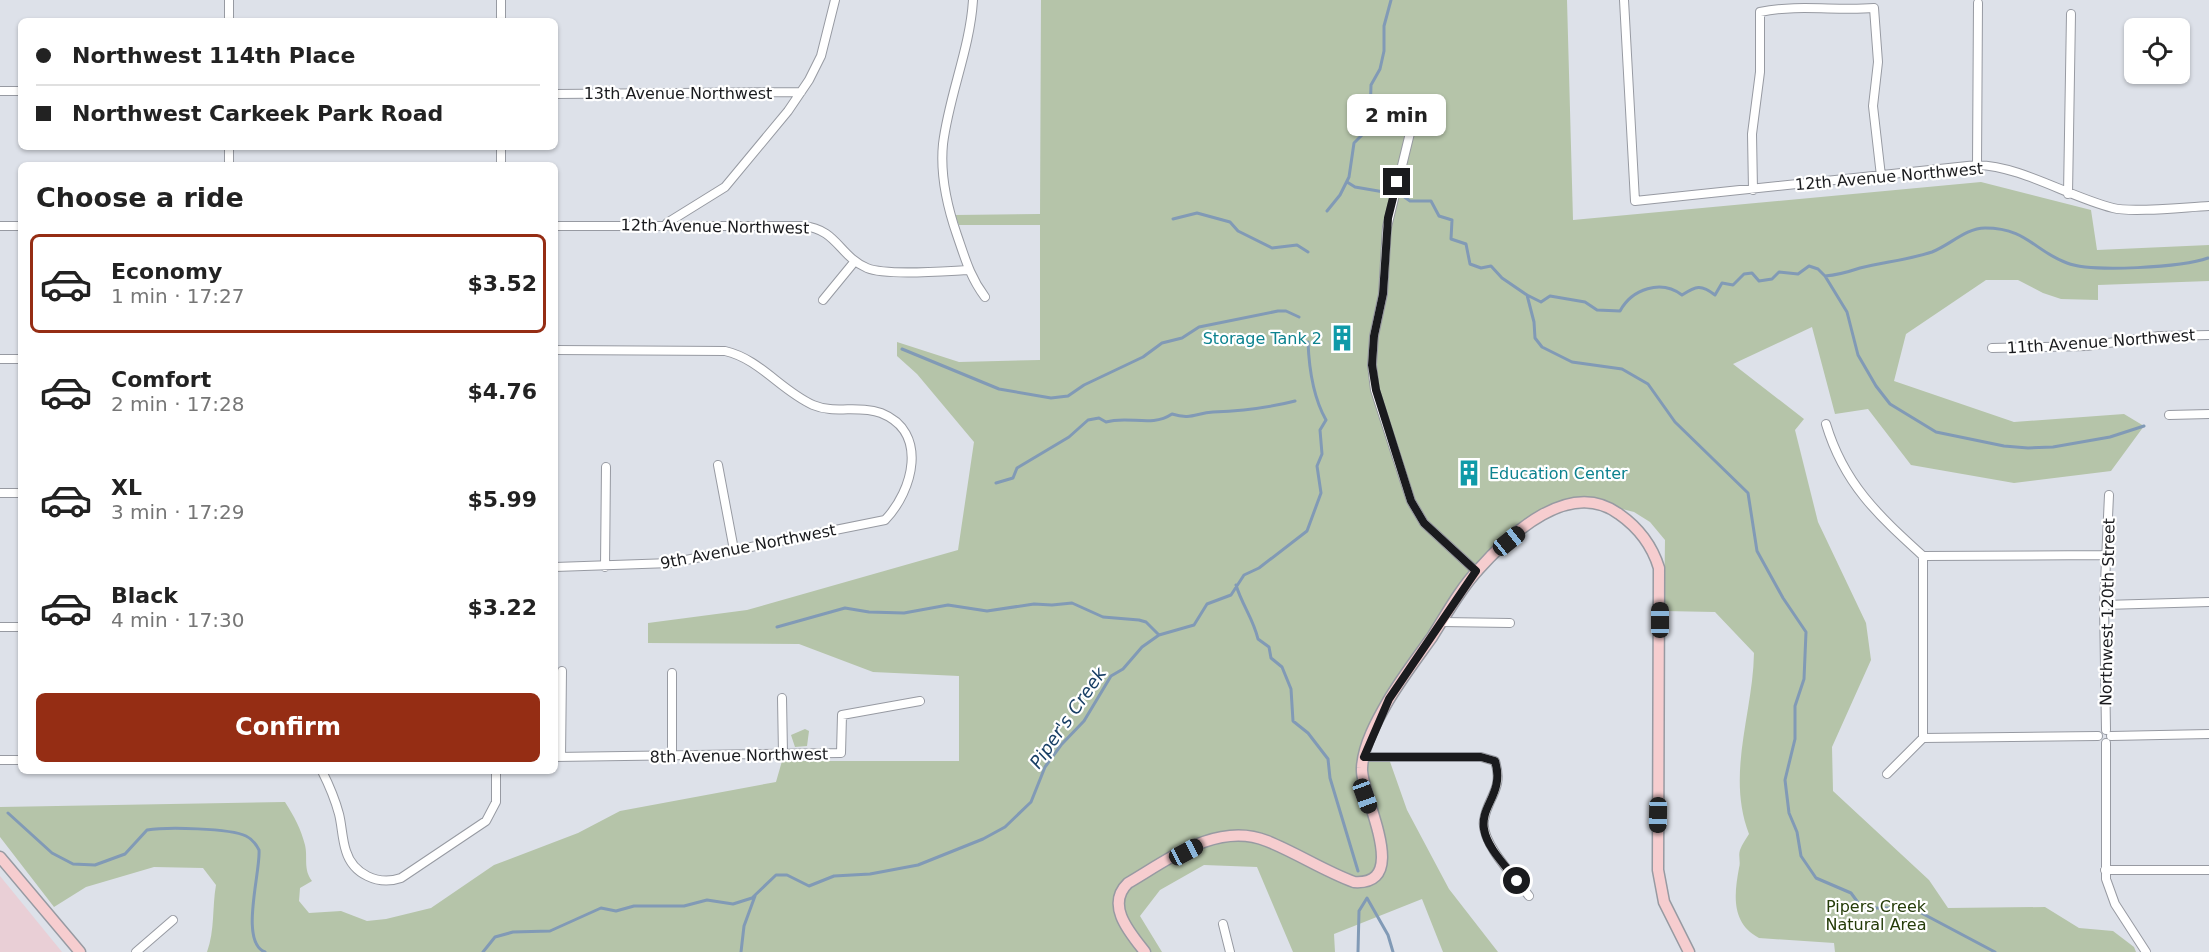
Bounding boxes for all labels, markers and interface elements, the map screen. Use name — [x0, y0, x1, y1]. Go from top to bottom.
map controls — [2124, 18, 2190, 84]
button: locate — [2124, 18, 2190, 84]
text: Northwest 114th Place — [72, 43, 355, 68]
street label: 13th Avenue Northwest — [584, 84, 772, 103]
callout: 2 min — [1348, 95, 1446, 137]
text: Northwest Carkeek Park Road — [72, 101, 443, 126]
text: 2 min — [1365, 103, 1428, 127]
street label: 12th Avenue Northwest — [1794, 159, 1984, 194]
route end — [1383, 168, 1410, 195]
text: Choose a ride — [36, 182, 244, 213]
street label: 12th Avenue Northwest — [620, 215, 809, 238]
icon: car — [39, 257, 93, 311]
text: Economy — [111, 259, 222, 284]
text: $3.52 — [467, 271, 537, 296]
text: 1 min · 17:27 — [111, 284, 245, 308]
building icon: Storage Tank 2 — [1327, 323, 1357, 353]
street label: 11th Avenue Northwest — [2006, 325, 2196, 358]
place label: Storage Tank 2 — [1203, 329, 1322, 348]
icon: car — [39, 365, 93, 419]
text: Comfort — [111, 367, 211, 392]
text: $4.76 — [467, 379, 537, 404]
text: 2 min · 17:28 — [111, 392, 245, 416]
building icon: Education Center — [1454, 458, 1484, 488]
place label: Education Center — [1489, 464, 1628, 483]
icon: car — [39, 473, 93, 527]
text: XL — [111, 475, 142, 500]
text: $5.99 — [467, 487, 537, 512]
text: 3 min · 17:29 — [111, 500, 245, 524]
street label: Northwest 120th Street — [2096, 518, 2119, 706]
street label: 9th Avenue Northwest — [659, 520, 838, 573]
car — [1489, 523, 1529, 559]
icon: car — [39, 581, 93, 635]
text: Black — [111, 583, 178, 608]
text: $3.22 — [467, 595, 537, 620]
car — [1651, 602, 1669, 638]
text: 4 min · 17:30 — [111, 608, 245, 632]
water label: Piper's Creek — [1025, 662, 1111, 772]
button: Confirm — [36, 693, 540, 762]
street label: 8th Avenue Northwest — [650, 744, 828, 767]
car — [1350, 776, 1380, 816]
car — [1649, 797, 1667, 833]
car — [1166, 836, 1206, 868]
route start — [1503, 867, 1530, 894]
park label: Pipers Creek Natural Area — [1826, 897, 1927, 934]

